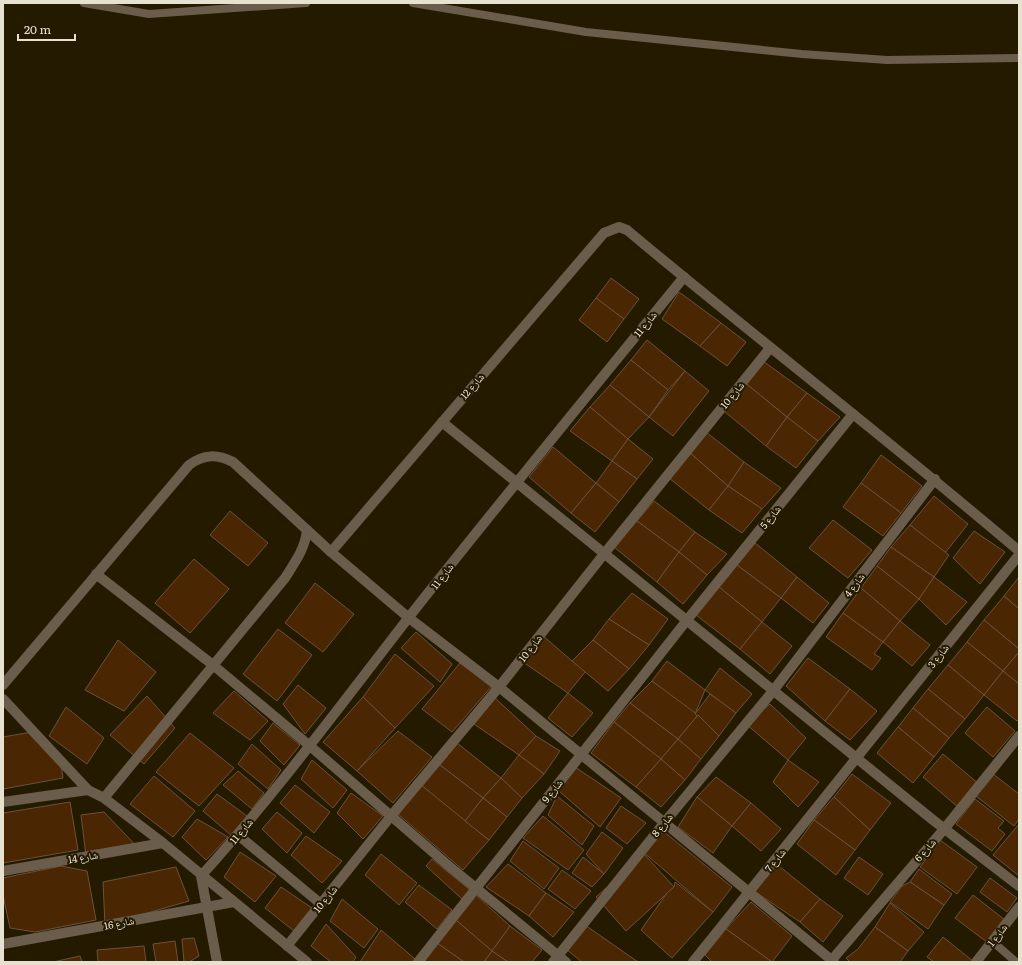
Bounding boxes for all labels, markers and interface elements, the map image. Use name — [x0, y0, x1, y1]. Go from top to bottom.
scale bar — [18, 16, 75, 42]
text: 20 m — [24, 20, 51, 38]
street label: شارع 11 — [630, 307, 660, 340]
street label: شارع 12 — [456, 369, 487, 402]
street label: شارع 10 — [716, 378, 747, 411]
street label: شارع 5 — [756, 501, 784, 532]
street label: شارع 11 — [427, 559, 457, 592]
street label: شارع 4 — [840, 569, 868, 600]
street label: شارع 10 — [514, 631, 545, 664]
street label: شارع 3 — [924, 640, 952, 671]
street label: شارع 9 — [538, 775, 566, 806]
street label: شارع 8 — [647, 809, 676, 840]
street label: شارع 11 — [226, 814, 256, 847]
street label: شارع 6 — [910, 834, 939, 865]
street label: شارع 7 — [761, 845, 789, 875]
street label: شارع 14 — [67, 846, 99, 867]
street label: شارع 10 — [309, 882, 340, 915]
street label: شارع 16 — [103, 912, 136, 933]
street label: شارع 1 — [983, 920, 1010, 949]

